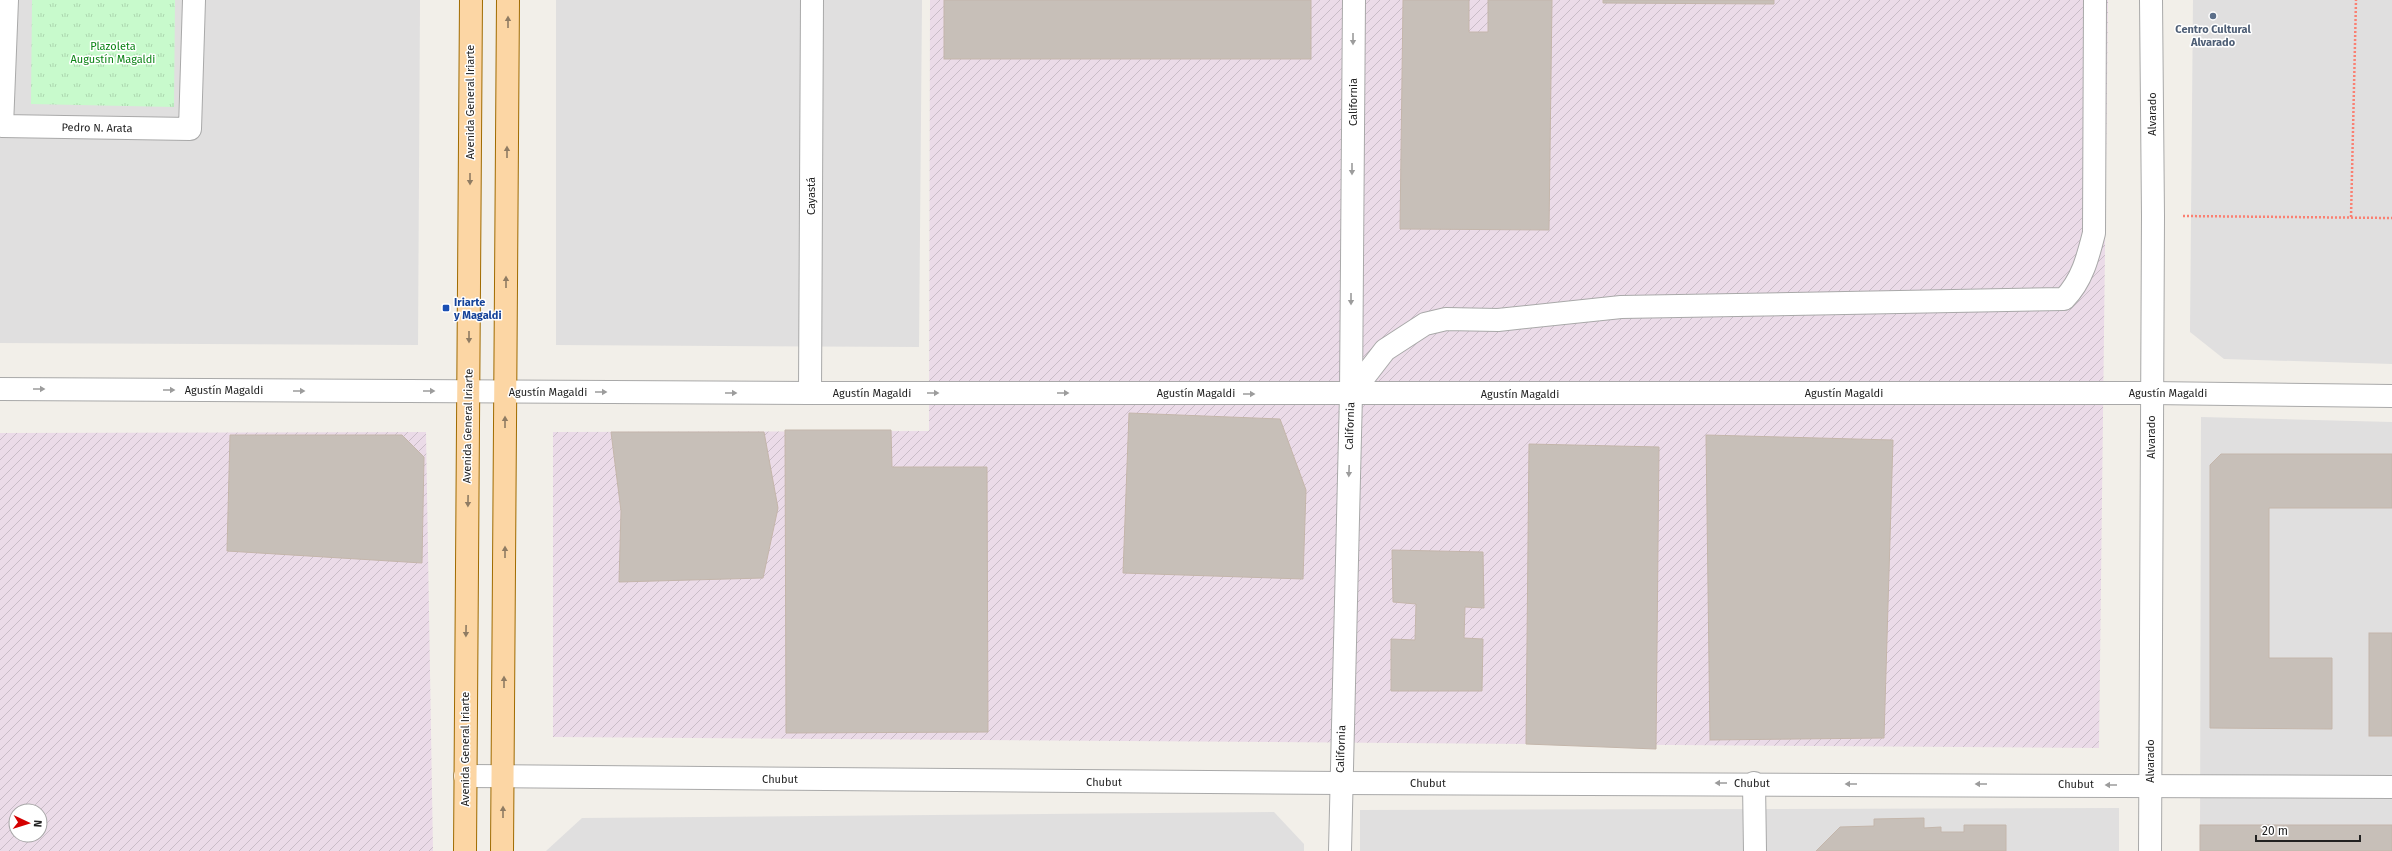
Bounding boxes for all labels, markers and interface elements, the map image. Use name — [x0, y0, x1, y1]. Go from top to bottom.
marker: Centro Cultural Alvarado — [2208, 11, 2218, 21]
one-way arrow — [505, 15, 511, 28]
place label: Centro Cultural Alvarado — [2175, 23, 2251, 49]
one-way arrow — [1350, 33, 1356, 46]
park label: Plazoleta Augustín Magaldi — [71, 40, 155, 66]
street label: Avenida General Iriarte — [464, 45, 477, 159]
street label: California — [1347, 78, 1360, 126]
street label: Alvarado — [2146, 92, 2159, 136]
street label: Pedro N. Arata — [61, 121, 133, 135]
one-way arrow — [504, 145, 510, 158]
one-way arrow — [1349, 163, 1356, 175]
one-way arrow — [467, 173, 473, 186]
street label: Cayastá — [805, 177, 818, 215]
one-way arrow — [503, 275, 509, 288]
one-way arrow — [1348, 293, 1355, 305]
place label: Iriarte y Magaldi — [453, 296, 502, 322]
marker: Iriarte y Magaldi — [441, 303, 451, 313]
one-way arrow — [466, 331, 472, 344]
street label: Avenida General Iriarte — [461, 369, 475, 483]
street label: Agustín Magaldi — [185, 384, 263, 397]
one-way arrow — [33, 386, 46, 392]
street label: Agustín Magaldi — [509, 386, 587, 399]
one-way arrow — [163, 387, 176, 393]
street label: Agustín Magaldi — [833, 387, 911, 400]
street label: Agustín Magaldi — [1157, 387, 1235, 400]
street label: Agustín Magaldi — [1805, 387, 1883, 400]
street label: Agustín Magaldi — [2129, 387, 2207, 400]
one-way arrow — [293, 388, 306, 394]
one-way arrow — [423, 388, 436, 394]
street label: Agustín Magaldi — [1481, 388, 1559, 401]
one-way arrow — [595, 389, 608, 395]
one-way arrow — [725, 389, 737, 396]
one-way arrow — [927, 390, 940, 396]
one-way arrow — [1057, 390, 1070, 396]
one-way arrow — [1243, 391, 1256, 397]
street label: California — [1343, 402, 1357, 450]
street label: Alvarado — [2145, 415, 2158, 459]
one-way arrow — [502, 416, 509, 428]
one-way arrow — [1345, 465, 1352, 477]
one-way arrow — [465, 495, 471, 508]
one-way arrow — [502, 545, 508, 558]
one-way arrow — [463, 625, 469, 638]
one-way arrow — [501, 675, 507, 688]
street label: Avenida General Iriarte — [459, 692, 472, 806]
street label: California — [1334, 725, 1348, 773]
street label: Alvarado — [2144, 739, 2157, 783]
street label: Chubut — [762, 773, 798, 786]
street label: Chubut — [1086, 776, 1122, 789]
street label: Chubut — [1410, 777, 1446, 790]
street label: Chubut — [1734, 777, 1770, 790]
street label: Chubut — [2058, 778, 2094, 791]
one-way arrow — [1714, 780, 1727, 786]
one-way arrow — [1844, 781, 1857, 787]
one-way arrow — [1974, 781, 1987, 787]
one-way arrow — [2104, 782, 2117, 788]
north arrow — [8, 803, 48, 843]
one-way arrow — [500, 805, 506, 818]
scale bar — [2256, 817, 2360, 843]
text: N — [31, 820, 44, 828]
text: 20 m — [2262, 824, 2288, 838]

